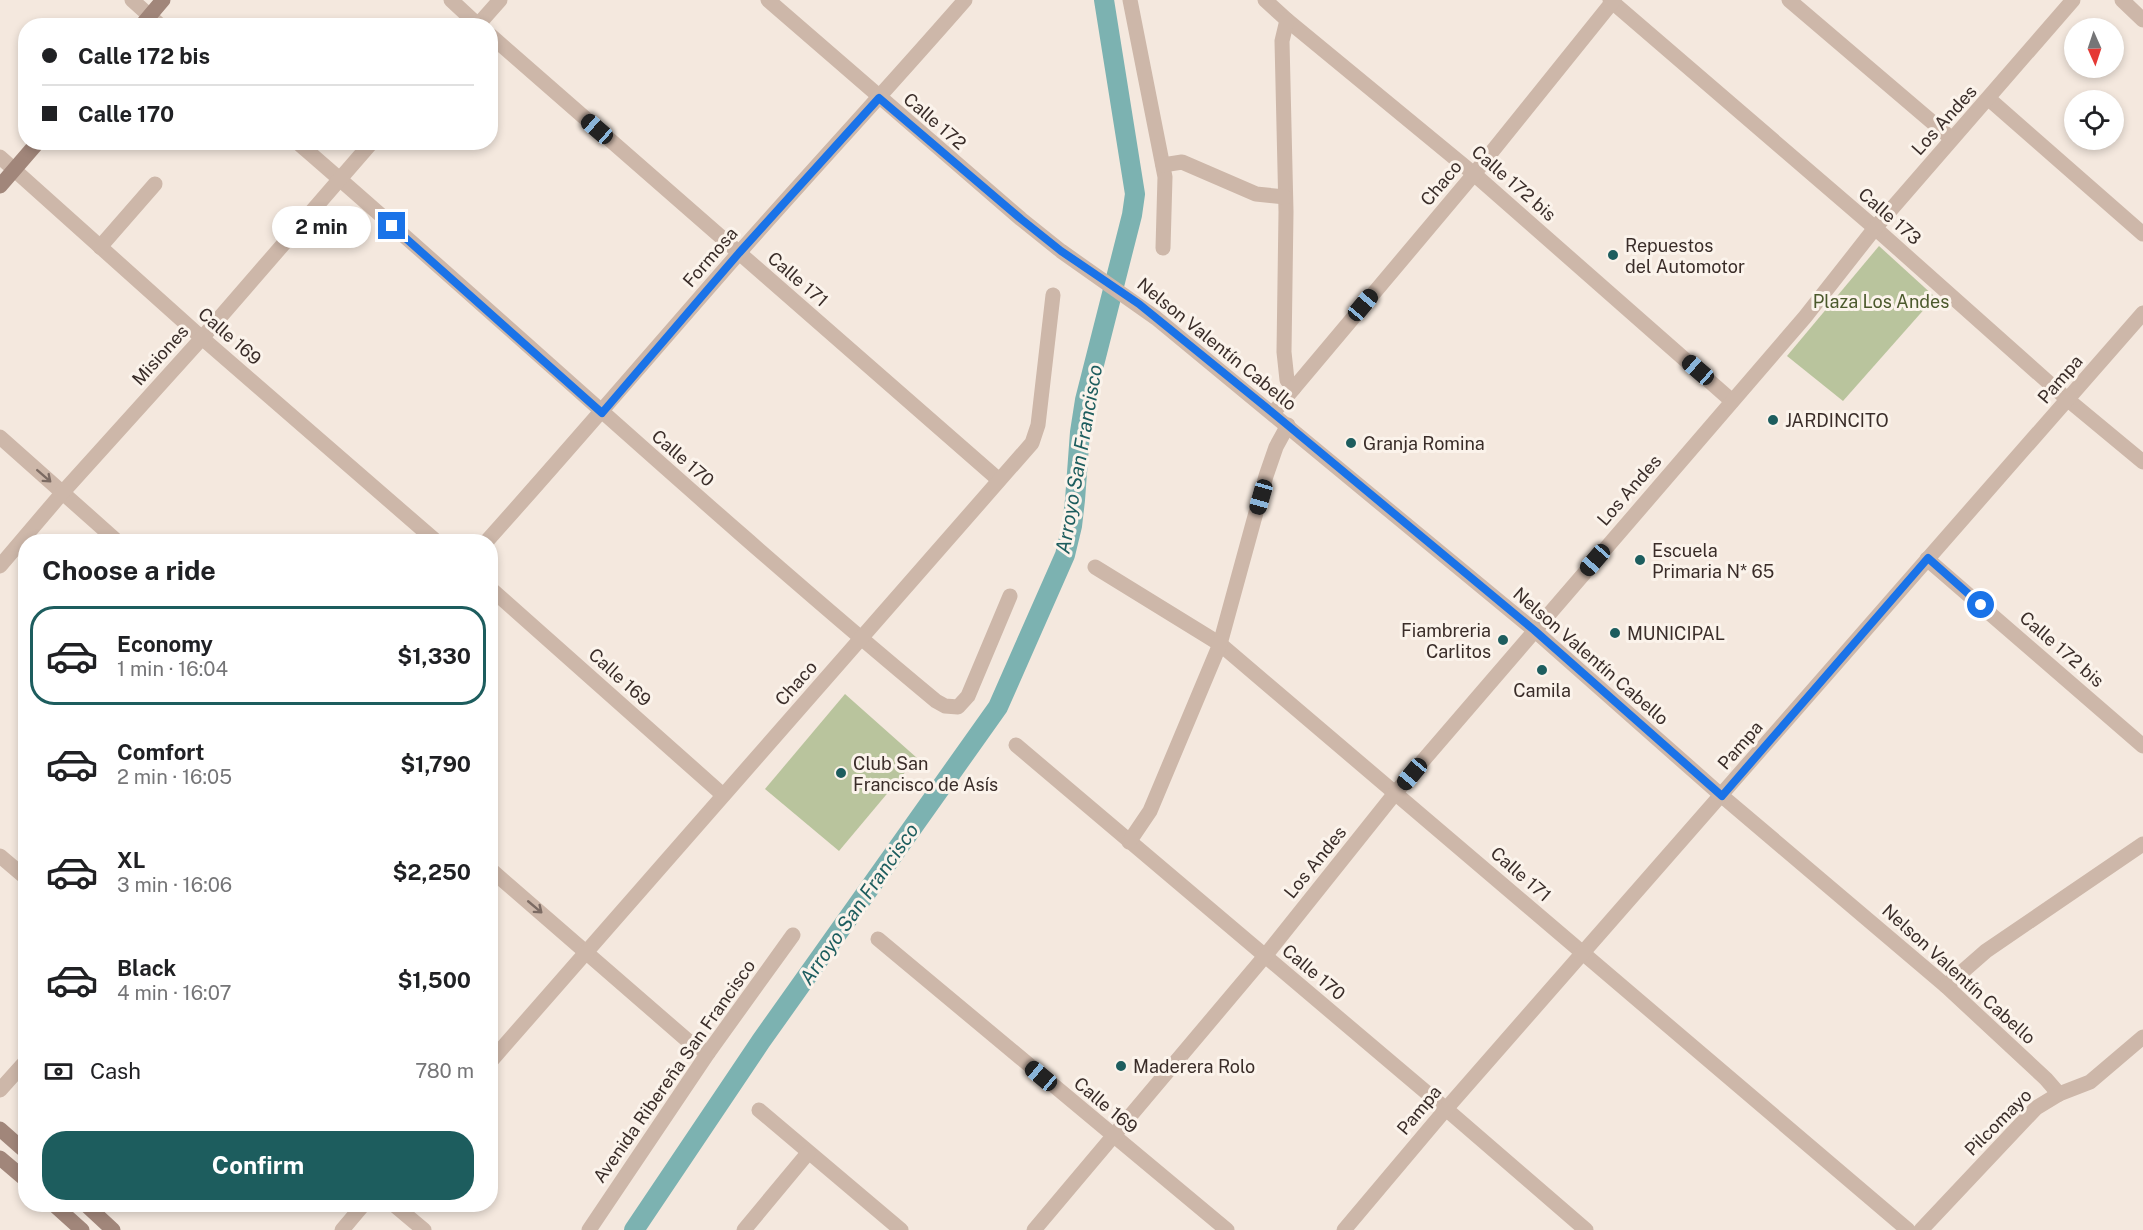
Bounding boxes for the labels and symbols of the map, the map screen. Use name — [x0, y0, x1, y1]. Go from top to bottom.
north arrow — [2064, 18, 2124, 78]
street label: Los Andes — [1907, 81, 1981, 159]
street label: Calle 172 — [899, 88, 971, 154]
car — [578, 110, 616, 148]
street label: Calle 172 bis — [1468, 141, 1560, 225]
street label: Chaco — [1416, 156, 1466, 210]
street label: Calle 173 — [1854, 183, 1926, 249]
callout: 2 min — [272, 205, 371, 247]
route end — [378, 212, 405, 239]
street label: Formosa — [678, 223, 742, 291]
place label: Repuestos del Automotor — [1625, 235, 1745, 277]
street label: Calle 171 — [764, 247, 832, 311]
marker: Repuestos del Automotor — [1606, 248, 1620, 262]
street label: Nelson Valentín Cabello — [1133, 273, 1301, 415]
car — [1345, 285, 1381, 325]
park label: Plaza Los Andes — [1813, 291, 1949, 312]
street label: Calle 169 — [194, 303, 266, 369]
street label: Misiones — [128, 321, 192, 389]
street label: Pampa — [2033, 350, 2087, 408]
car — [1679, 351, 1717, 389]
water label: Arroyo San Francisco — [1051, 363, 1107, 555]
place label: JARDINCITO — [1785, 410, 1889, 431]
marker: JARDINCITO — [1766, 413, 1780, 427]
street label: Calle 170 — [648, 425, 718, 491]
place label: Granja Romina — [1363, 433, 1485, 454]
marker: Granja Romina — [1344, 436, 1358, 450]
street label: Los Andes — [1593, 450, 1665, 530]
one-way arrow — [36, 469, 52, 482]
car — [1247, 477, 1275, 517]
place label: Escuela Primaria N* 65 — [1652, 540, 1774, 582]
car — [1576, 541, 1614, 579]
marker: Escuela Primaria N* 65 — [1633, 553, 1647, 567]
street label: Nelson Valentín Cabello — [1509, 583, 1673, 729]
route start — [1967, 591, 1994, 618]
street label: Calle 172 bis — [2016, 607, 2108, 691]
place label: Fiambreria Carlitos — [1401, 620, 1491, 662]
place label: MUNICIPAL — [1627, 623, 1725, 644]
marker: MUNICIPAL — [1608, 626, 1622, 640]
marker: Fiambreria Carlitos — [1496, 633, 1510, 647]
street label: Calle 169 — [585, 644, 655, 710]
street label: Chaco — [771, 656, 821, 710]
marker: Camila — [1535, 663, 1549, 677]
place label: Camila — [1513, 680, 1571, 701]
street label: Pampa — [1713, 716, 1767, 774]
place label: Club San Francisco de Asís — [853, 753, 998, 795]
car — [1394, 754, 1430, 794]
marker: Club San Francisco de Asís — [834, 766, 848, 780]
water label: Arroyo San Francisco — [794, 819, 924, 989]
street label: Los Andes — [1280, 822, 1350, 902]
street label: Calle 171 — [1487, 842, 1555, 906]
street label: Nelson Valentín Cabello — [1878, 900, 2040, 1048]
one-way arrow — [527, 901, 543, 914]
street label: Calle 170 — [1278, 940, 1350, 1004]
street label: Avenida Ribereña San Francisco — [589, 955, 759, 1187]
place label: Maderera Rolo — [1133, 1056, 1255, 1077]
car — [1021, 1058, 1061, 1094]
marker: Maderera Rolo — [1114, 1059, 1128, 1073]
street label: Calle 169 — [1070, 1072, 1142, 1138]
street label: Pampa — [1393, 1081, 1445, 1139]
street label: Pilcomayo — [1960, 1084, 2036, 1160]

